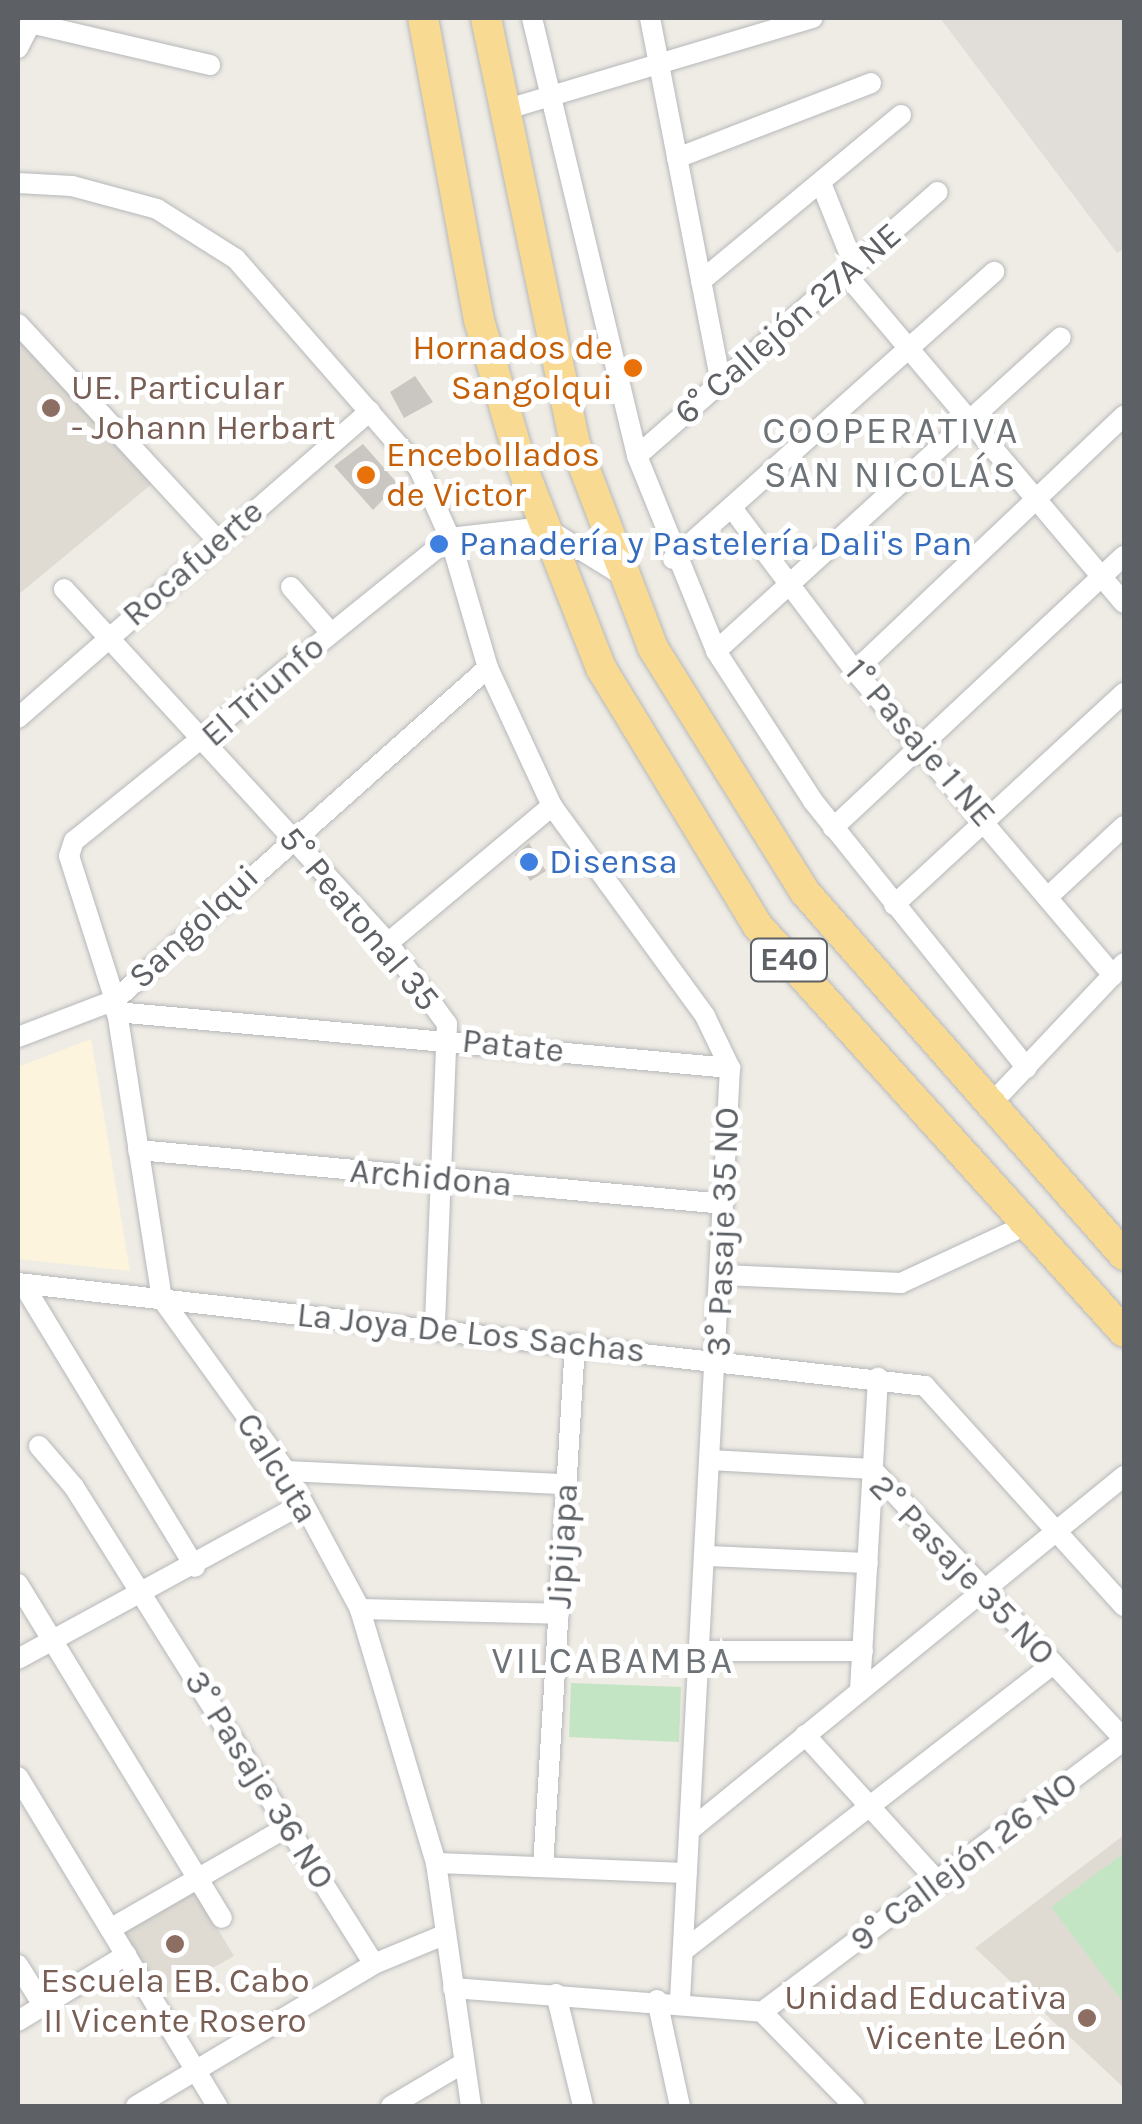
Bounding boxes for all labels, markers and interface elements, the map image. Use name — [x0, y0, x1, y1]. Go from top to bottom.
street label: 6° Callejón 27A NE — [666, 214, 910, 434]
place label: Hornados de Sangolqui — [412, 327, 613, 409]
marker: Hornados de Sangolqui — [622, 357, 644, 379]
place label: UE. Particular - Johann Herbart — [71, 367, 336, 449]
marker: UE. Particular - Johann Herbart — [40, 397, 62, 419]
district label: COOPERATIVA SAN NICOLÁS — [762, 408, 1020, 498]
place label: Encebollados de Victor — [386, 434, 600, 516]
marker: Encebollados de Victor — [355, 464, 377, 486]
street label: Rocafuerte — [114, 490, 272, 636]
place label: Panadería y Pastelería Dali's Pan — [459, 523, 972, 565]
marker: Panadería y Pastelería Dali's Pan — [428, 533, 450, 555]
street label: El Triunfo — [193, 626, 333, 756]
street label: 1° Pasaje 1 NE — [836, 650, 1004, 836]
street label: 5° Peatonal 35 — [270, 818, 448, 1020]
place label: Disensa — [549, 841, 678, 883]
marker: Disensa — [518, 851, 540, 873]
street label: Sangolqui — [120, 856, 268, 998]
road number: E40 — [749, 933, 829, 987]
street label: Patate — [460, 1020, 566, 1072]
street label: 3° Pasaje 35 NO — [698, 1106, 748, 1358]
street label: Archidona — [348, 1150, 514, 1206]
street label: La Joya De Los Sachas — [295, 1294, 647, 1372]
street label: Calcuta — [227, 1405, 327, 1531]
street label: 2° Pasaje 35 NO — [860, 1466, 1064, 1674]
street label: Jipijapa — [539, 1482, 587, 1610]
district label: VILCABAMBA — [492, 1638, 734, 1684]
street label: 3° Pasaje 36 NO — [175, 1663, 343, 1897]
street label: 9° Callejón 26 NO — [842, 1763, 1086, 1961]
marker: Escuela EB. Cabo II Vicente Rosero — [164, 1933, 186, 1955]
place label: Escuela EB. Cabo II Vicente Rosero — [40, 1960, 310, 2042]
place label: Unidad Educativa Vicente León — [784, 1977, 1067, 2059]
marker: Unidad Educativa Vicente León — [1076, 2007, 1098, 2029]

